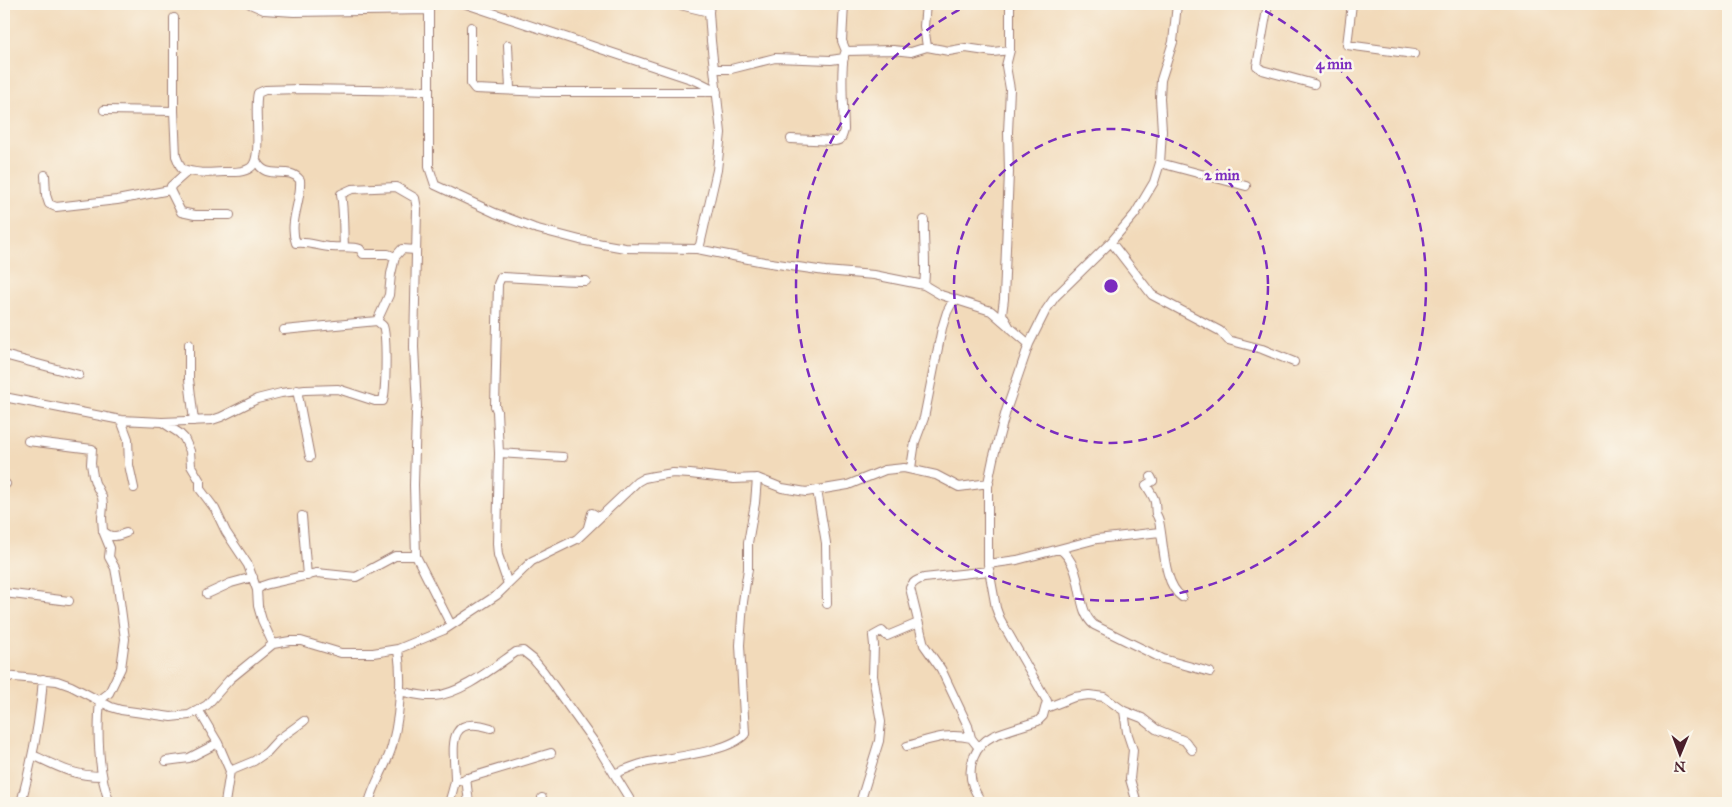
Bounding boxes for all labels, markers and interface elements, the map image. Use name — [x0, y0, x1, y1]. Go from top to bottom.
text: 4 min — [1316, 55, 1353, 74]
text: 2 min — [1204, 166, 1241, 184]
centre of rings — [1102, 277, 1120, 295]
north arrow — [1654, 730, 1704, 780]
text: N — [1674, 758, 1686, 775]

